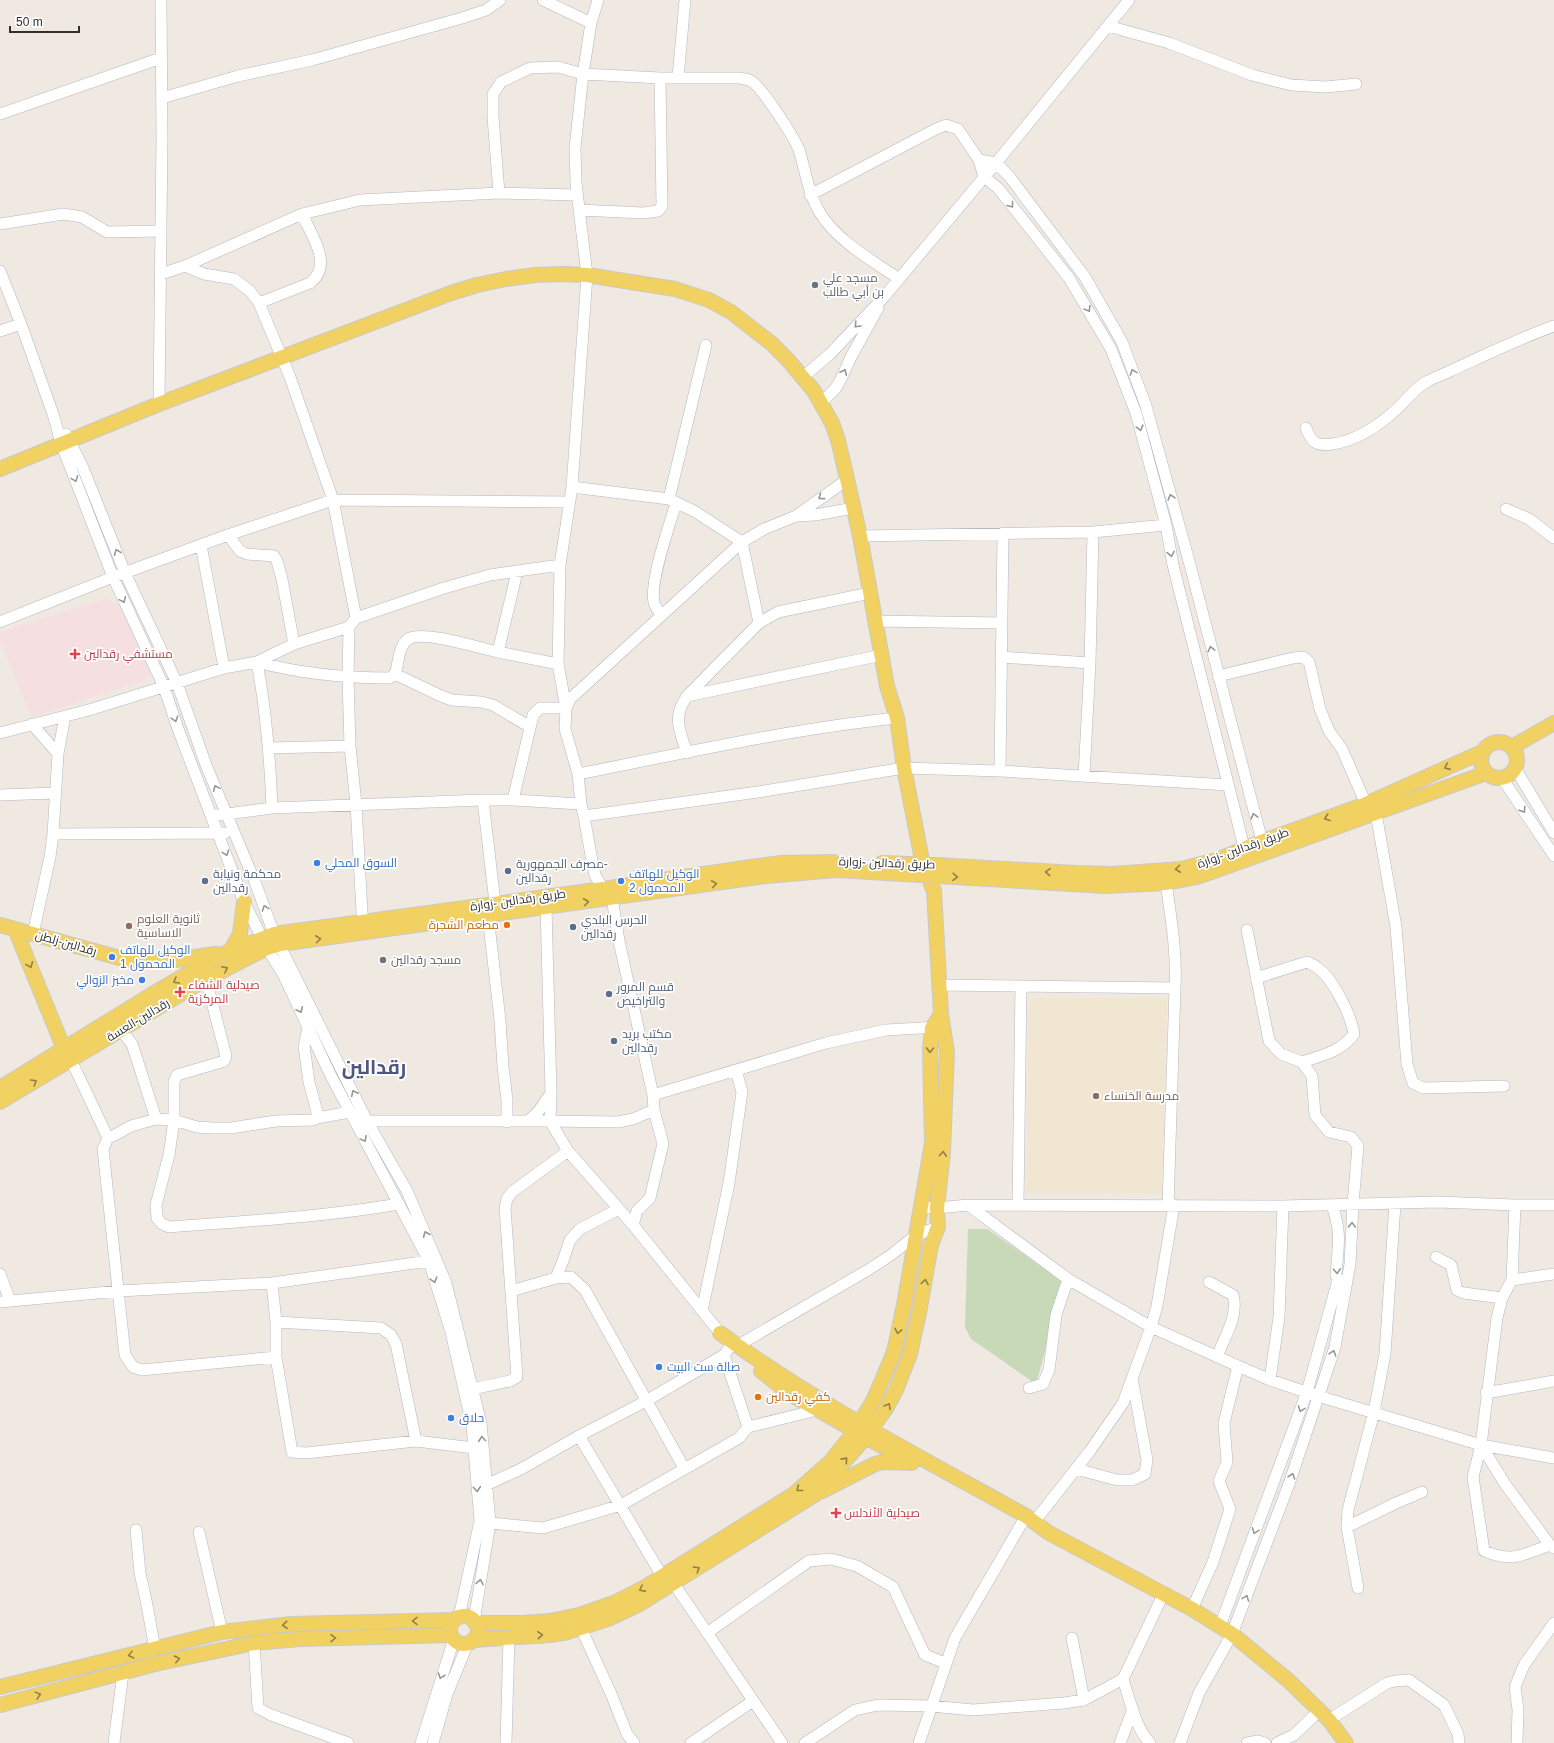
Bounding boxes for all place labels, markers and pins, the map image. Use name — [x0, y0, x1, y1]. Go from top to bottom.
place label: مسجد علي بن أبي طالب — [823, 271, 884, 302]
marker: مسجد علي بن أبي طالب — [810, 280, 820, 290]
place label: مستشفي رقدالين — [84, 647, 173, 664]
marker: مستشفي رقدالين — [69, 648, 81, 660]
place label: السوق المحلي — [325, 856, 397, 873]
place label: مصرف الجمهورية- رقدالين — [516, 857, 608, 885]
marker: السوق المحلي — [312, 858, 322, 868]
marker: مصرف الجمهورية- رقدالين — [503, 866, 513, 876]
place label: محكمة ونيابة رقدالين — [213, 867, 281, 895]
place label: الوكيل للهاتف المحمول 2 — [629, 867, 700, 895]
marker: محكمة ونيابة رقدالين — [200, 876, 210, 886]
marker: الوكيل للهاتف المحمول 2 — [616, 876, 626, 886]
place label: ثانوية العلوم الاساسية — [137, 912, 200, 940]
place label: الحرس البلدي رقدالين — [581, 913, 647, 941]
place label: مطعم الشجرة — [429, 918, 499, 933]
marker: مطعم الشجرة — [502, 920, 512, 930]
marker: ثانوية العلوم الاساسية — [124, 921, 134, 931]
marker: الحرس البلدي رقدالين — [568, 922, 578, 932]
place label: الوكيل للهاتف المحمول 1 — [120, 943, 191, 971]
marker: الوكيل للهاتف المحمول 1 — [107, 952, 117, 962]
place label: مسجد رقدالين — [391, 953, 461, 967]
marker: مسجد رقدالين — [378, 955, 388, 965]
place label: مخبز الزوالي — [76, 973, 134, 990]
marker: مخبز الزوالي — [137, 975, 147, 985]
place label: صيدلية الشفاء المركزية — [188, 978, 259, 1006]
place label: قسم المرور والتراخيص — [616, 980, 674, 1008]
marker: صيدلية الشفاء المركزية — [175, 987, 185, 997]
marker: قسم المرور والتراخيص — [604, 989, 614, 999]
place label: مكتب بريد رقدالين — [622, 1027, 672, 1055]
marker: مكتب بريد رقدالين — [609, 1036, 619, 1046]
place label: مدرسة الخنساء — [1104, 1089, 1179, 1103]
marker: مدرسة الخنساء — [1091, 1091, 1101, 1101]
place label: صالة ست البيت — [667, 1360, 740, 1374]
marker: صالة ست البيت — [654, 1362, 664, 1372]
place label: كفي رقدالين — [766, 1390, 830, 1407]
marker: كفي رقدالين — [753, 1392, 763, 1402]
place label: حلاق — [459, 1411, 484, 1425]
marker: حلاق — [446, 1413, 456, 1423]
place label: صيدلية الأندلس — [844, 1506, 920, 1520]
marker: صيدلية الأندلس — [831, 1508, 841, 1518]

